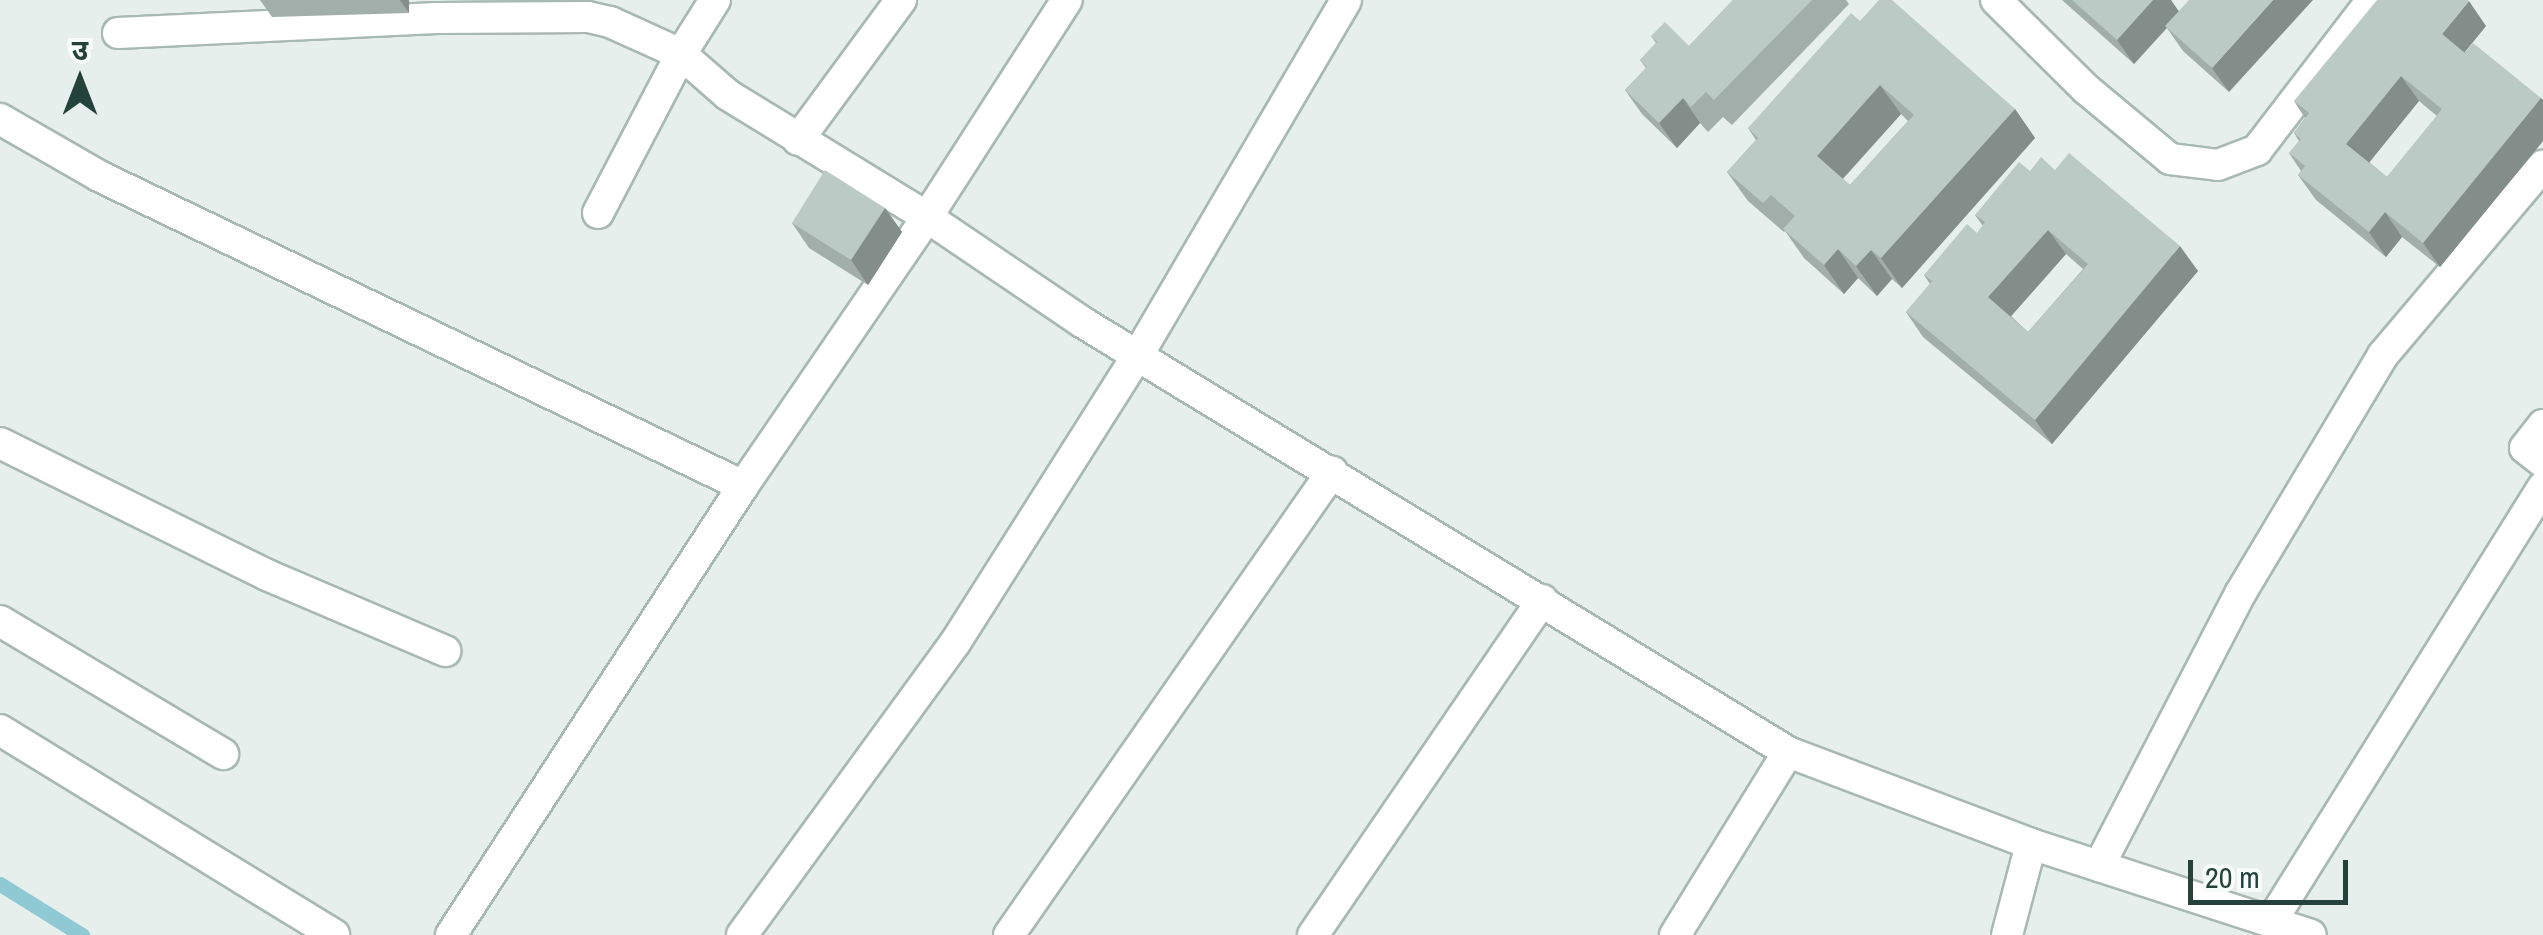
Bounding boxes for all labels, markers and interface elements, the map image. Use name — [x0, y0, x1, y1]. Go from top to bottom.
north arrow — [30, 30, 130, 130]
text: उ — [72, 31, 88, 69]
scale bar — [2193, 840, 2353, 902]
text: 20 m — [2205, 857, 2260, 897]

